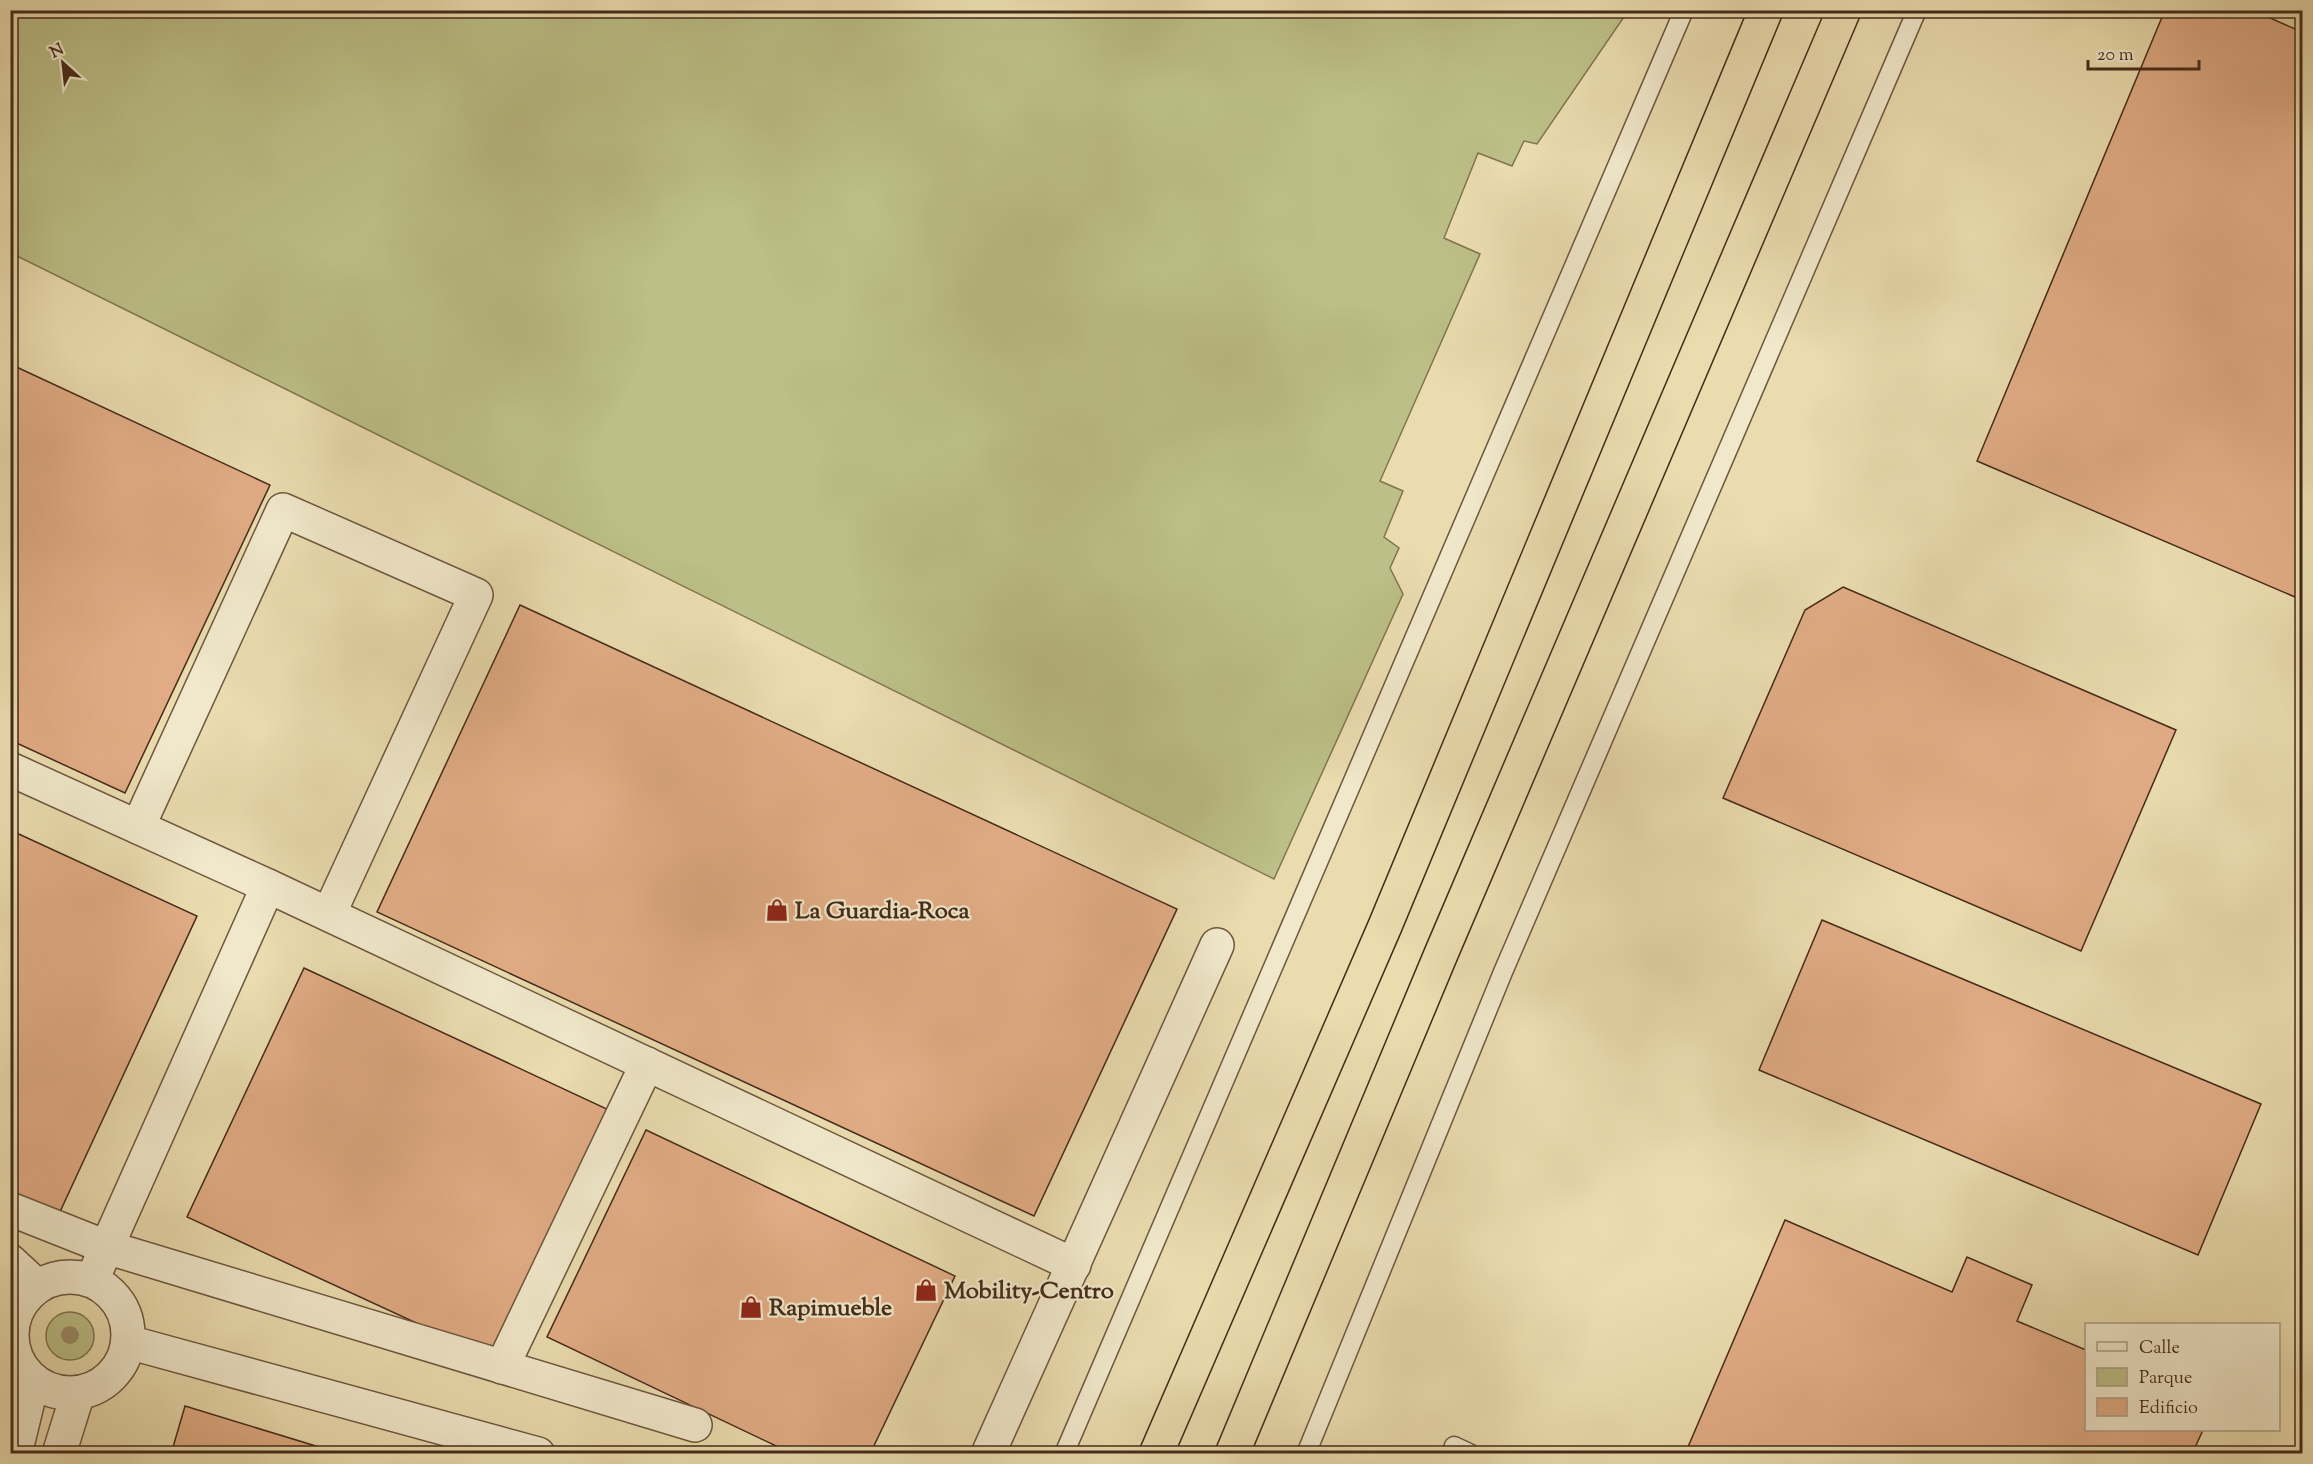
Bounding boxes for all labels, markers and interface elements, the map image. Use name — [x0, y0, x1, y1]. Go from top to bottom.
north arrow — [33, 33, 93, 93]
scale bar — [2088, 33, 2199, 71]
text: N — [46, 39, 68, 65]
text: 20 m — [2097, 43, 2134, 69]
place label: La Guardia-Roca — [795, 895, 971, 929]
shop icon: La Guardia-Roca — [764, 897, 790, 923]
place label: Mobility-Centro — [944, 1275, 1114, 1309]
shop icon: Mobility-Centro — [913, 1277, 939, 1303]
place label: Rapimueble — [769, 1292, 892, 1326]
shop icon: Rapimueble — [738, 1294, 764, 1320]
legend — [2085, 1323, 2280, 1431]
text: Calle — [2139, 1336, 2180, 1362]
text: Parque — [2139, 1366, 2192, 1392]
text: Edificio — [2139, 1396, 2198, 1422]

